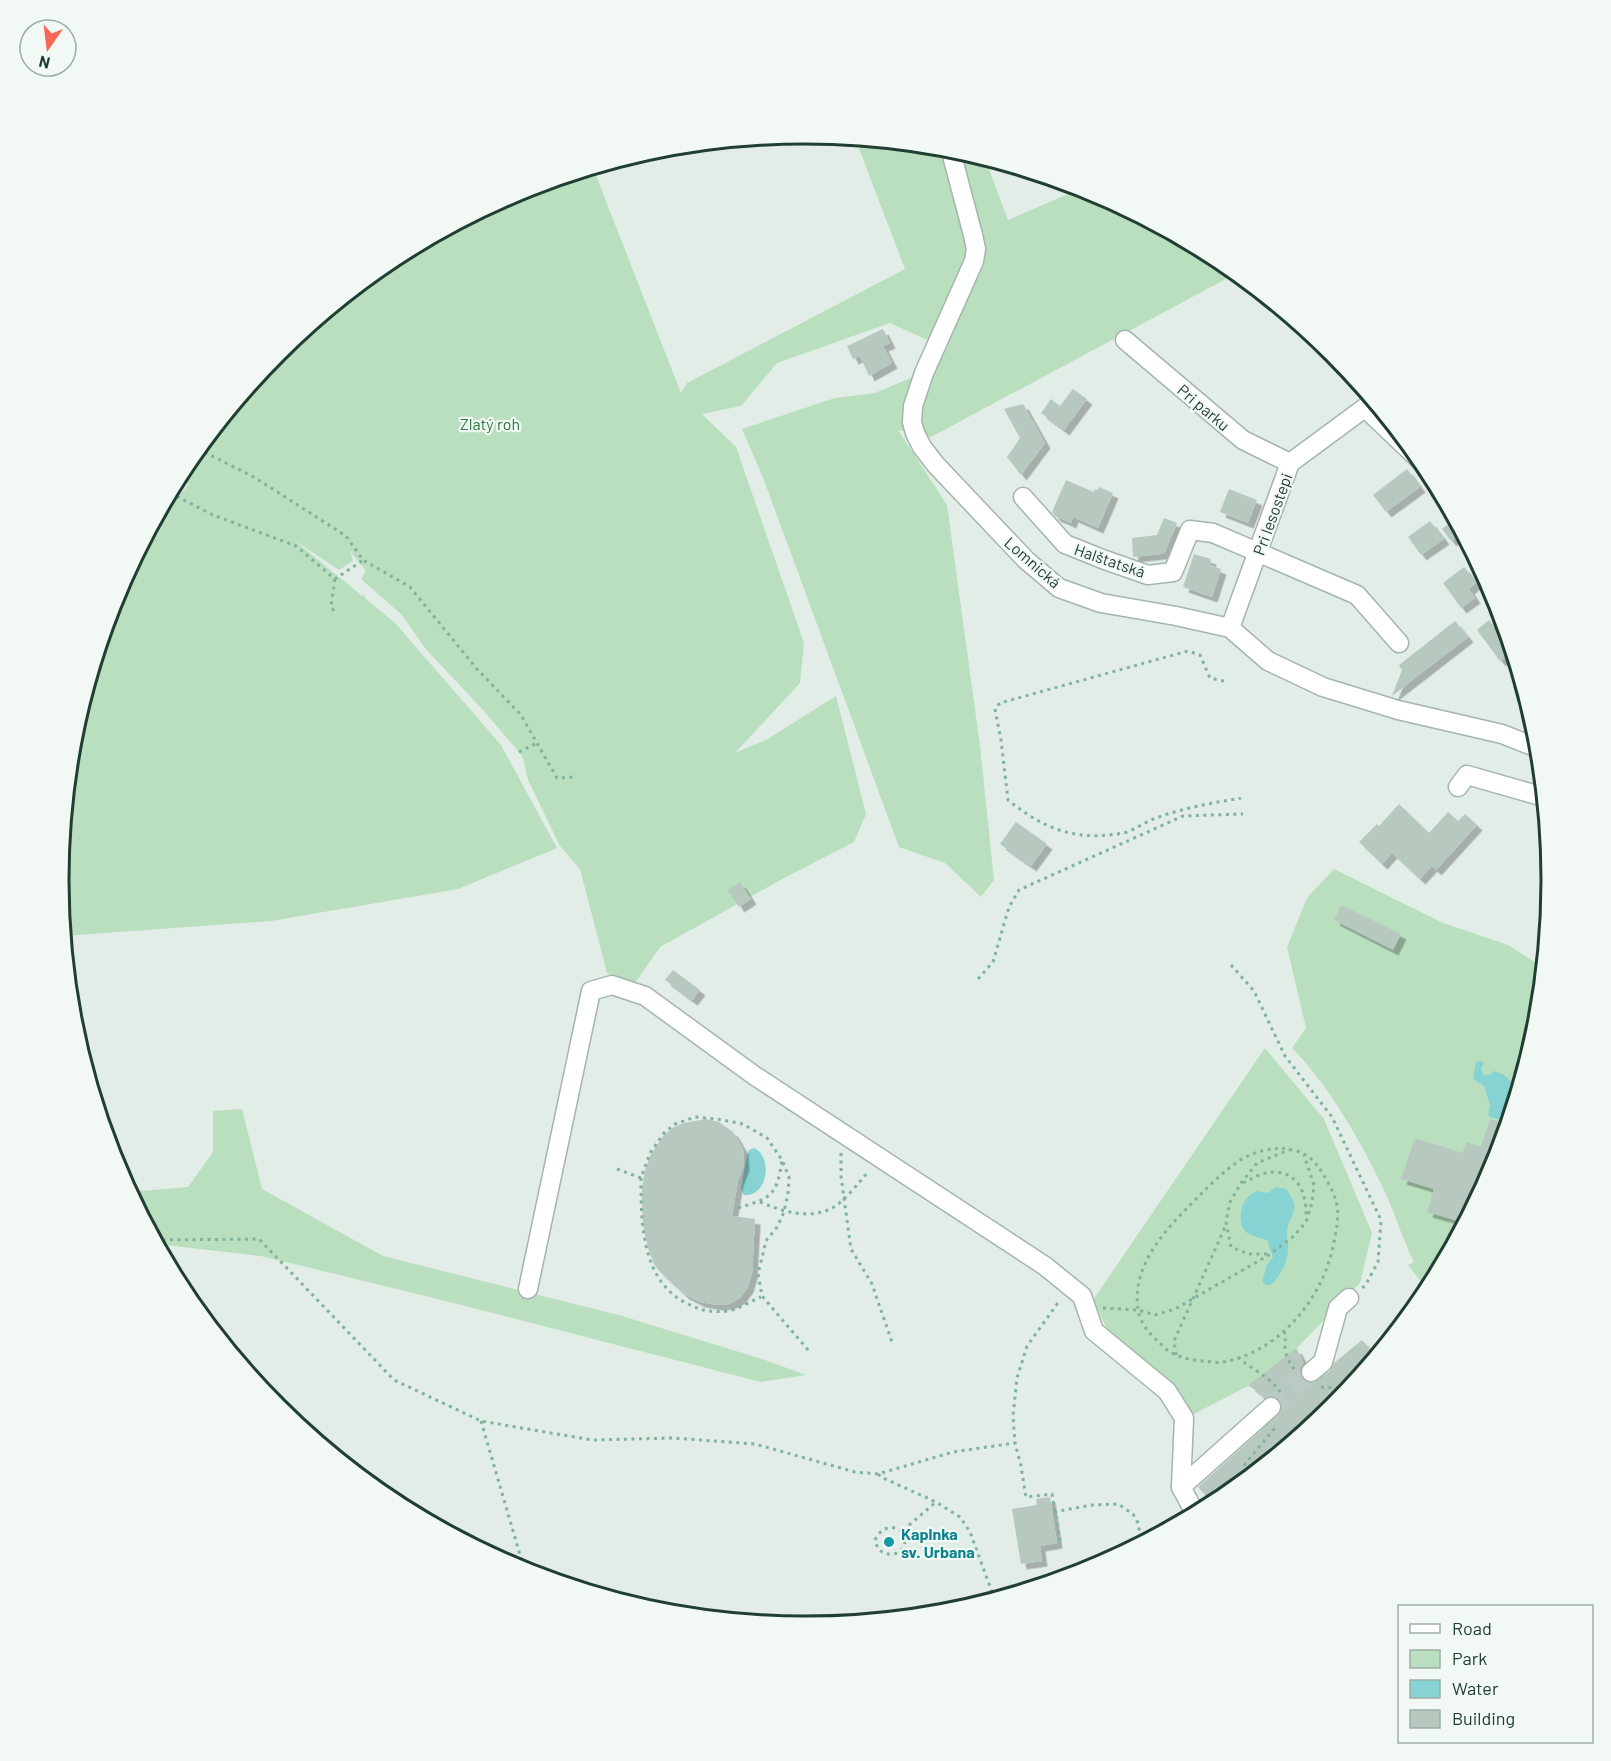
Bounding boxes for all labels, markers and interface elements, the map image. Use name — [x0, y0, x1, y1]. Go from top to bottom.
north arrow — [18, 18, 78, 78]
text: N — [37, 53, 52, 74]
street label: Pri parku — [1174, 380, 1234, 434]
park label: Zlatý roh — [460, 414, 520, 433]
street label: Pri lesostepi — [1248, 470, 1296, 558]
street label: Lomnická — [1001, 532, 1065, 592]
street label: Halštatská — [1072, 539, 1148, 581]
place label: Kaplnka sv. Urbana — [901, 1524, 975, 1561]
marker: Kaplnka sv. Urbana — [882, 1535, 896, 1549]
legend — [1398, 1605, 1593, 1743]
text: Road — [1452, 1617, 1492, 1639]
text: Park — [1452, 1647, 1487, 1669]
text: Water — [1452, 1677, 1499, 1699]
text: Building — [1452, 1707, 1515, 1729]

